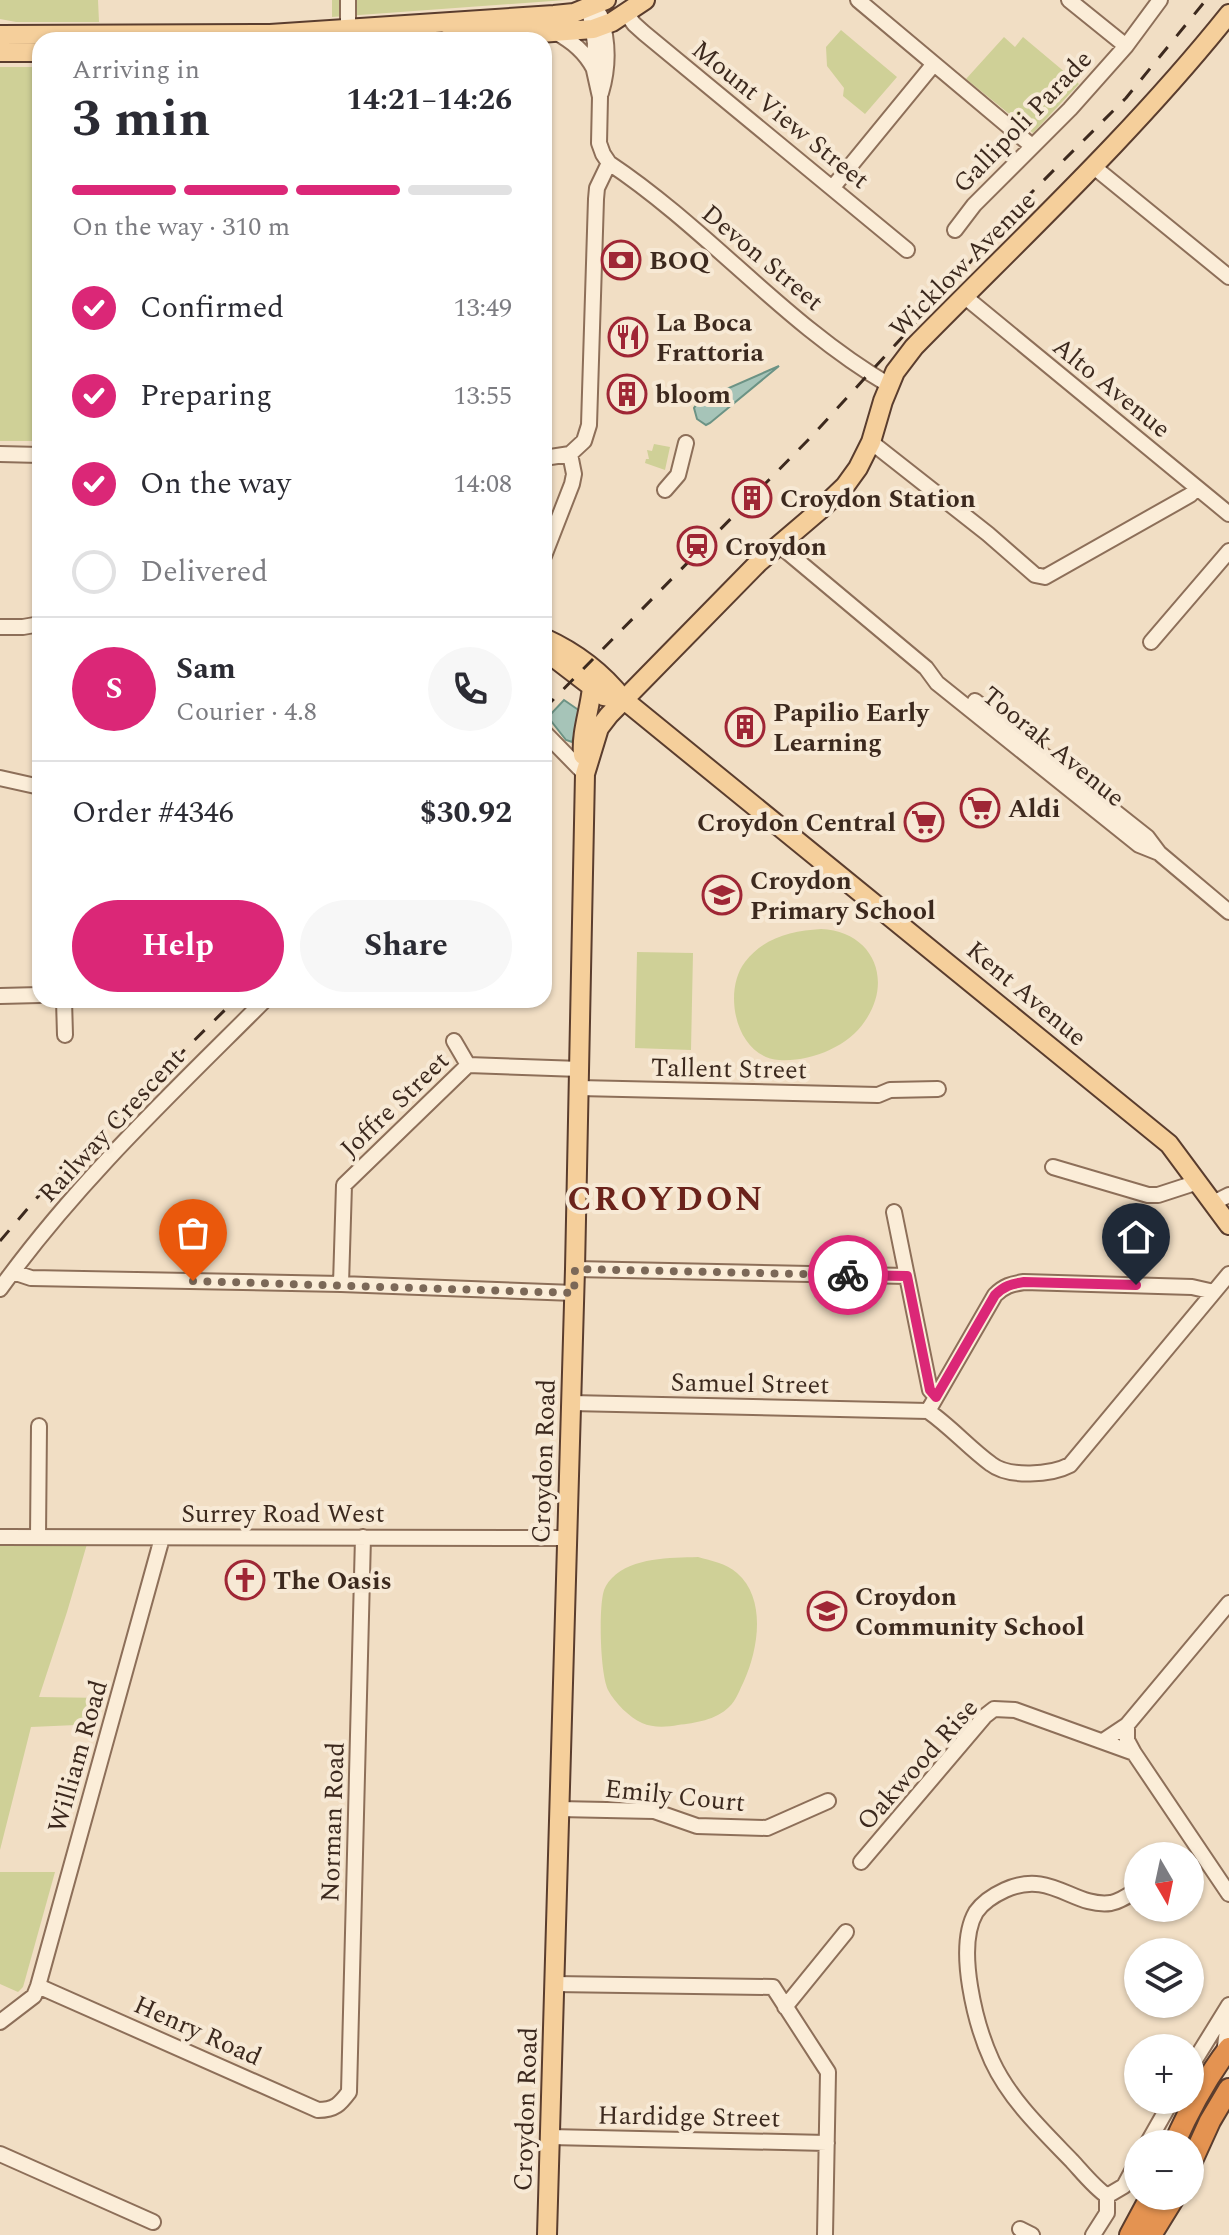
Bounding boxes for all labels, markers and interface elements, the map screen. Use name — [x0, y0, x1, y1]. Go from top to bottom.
street label: Mount View Street — [683, 30, 878, 199]
street label: Gallipoli Parade — [944, 41, 1102, 203]
text: Arriving in — [72, 50, 200, 90]
text: 14:21–14:26 — [346, 77, 512, 123]
text: 3 min — [72, 80, 210, 159]
street label: Wicklow Avenue — [880, 182, 1045, 347]
street label: Devon Street — [692, 195, 832, 321]
text: On the way · 310 m — [72, 207, 290, 247]
bank icon: BOQ — [600, 239, 642, 281]
place label: BOQ — [649, 241, 711, 281]
text: Confirmed — [140, 285, 284, 331]
icon: check — [72, 286, 116, 330]
text: 13:49 — [453, 288, 512, 328]
place label: La Boca Frattoria — [656, 303, 764, 373]
restaurant icon: La Boca Frattoria — [607, 316, 649, 358]
street label: Alto Avenue — [1043, 327, 1179, 448]
text: Preparing — [140, 373, 272, 419]
building icon: bloom — [606, 373, 648, 415]
icon: check — [72, 374, 116, 418]
place label: bloom — [655, 375, 731, 415]
text: 13:55 — [453, 376, 512, 416]
text: On the way — [140, 461, 291, 507]
icon: check — [72, 462, 116, 506]
text: 14:08 — [453, 464, 512, 504]
building icon: Croydon Station — [731, 477, 773, 519]
place label: Croydon Station — [780, 479, 976, 519]
station icon: Croydon — [676, 525, 718, 567]
place label: Croydon — [725, 527, 827, 567]
text: Delivered — [140, 549, 268, 595]
text: Sam — [176, 646, 236, 692]
button: phone — [428, 647, 512, 731]
text: S — [105, 666, 123, 712]
street label: Toorak Avenue — [973, 676, 1134, 817]
text: Courier · 4.8 — [176, 692, 317, 732]
place label: Papilio Early Learning — [773, 693, 930, 763]
building icon: Papilio Early Learning — [724, 706, 766, 748]
supermarket icon: Aldi — [959, 787, 1001, 829]
place label: Aldi — [1008, 789, 1060, 829]
text: Order #4346 — [72, 790, 234, 836]
text: $30.92 — [420, 790, 512, 836]
supermarket icon: Croydon Central — [903, 801, 945, 843]
place label: Croydon Central — [697, 803, 896, 843]
place label: Croydon Primary School — [750, 861, 935, 931]
school or university icon: Croydon Primary School — [701, 874, 743, 916]
button: Help — [72, 900, 284, 992]
button: Share — [300, 900, 512, 992]
street label: Kent Avenue — [957, 931, 1096, 1056]
street label: Railway Crescent — [29, 1039, 194, 1212]
street label: Joffre Street — [331, 1042, 459, 1167]
street label: Tallent Street — [651, 1048, 807, 1090]
district label: CROYDON — [568, 1174, 764, 1226]
pin — [159, 1199, 227, 1281]
pin — [1102, 1203, 1170, 1285]
icon: bag — [171, 1211, 215, 1255]
icon: home — [1114, 1215, 1158, 1259]
courier — [808, 1235, 888, 1315]
icon: bike — [826, 1253, 870, 1297]
street label: Samuel Street — [670, 1363, 830, 1405]
street label: Croydon Road — [521, 1378, 567, 1544]
street label: Surrey Road West — [181, 1494, 385, 1534]
church icon: The Oasis — [224, 1559, 266, 1601]
place label: The Oasis — [273, 1561, 392, 1601]
place label: Croydon Community School — [855, 1577, 1085, 1647]
school or university icon: Croydon Community School — [806, 1590, 848, 1632]
street label: William Road — [37, 1675, 119, 1837]
street label: Oakwood Rise — [847, 1690, 988, 1840]
street label: Norman Road — [310, 1741, 356, 1903]
street label: Emily Court — [603, 1769, 747, 1823]
north arrow — [1124, 1842, 1204, 1922]
map controls — [1124, 1842, 1204, 2210]
button: layers — [1124, 1938, 1204, 2018]
street label: Henry Road — [127, 1985, 268, 2077]
street label: Croydon Road — [503, 2026, 549, 2192]
button: + — [1124, 2034, 1204, 2114]
street label: Hardidge Street — [597, 2095, 781, 2139]
button: − — [1124, 2130, 1204, 2210]

